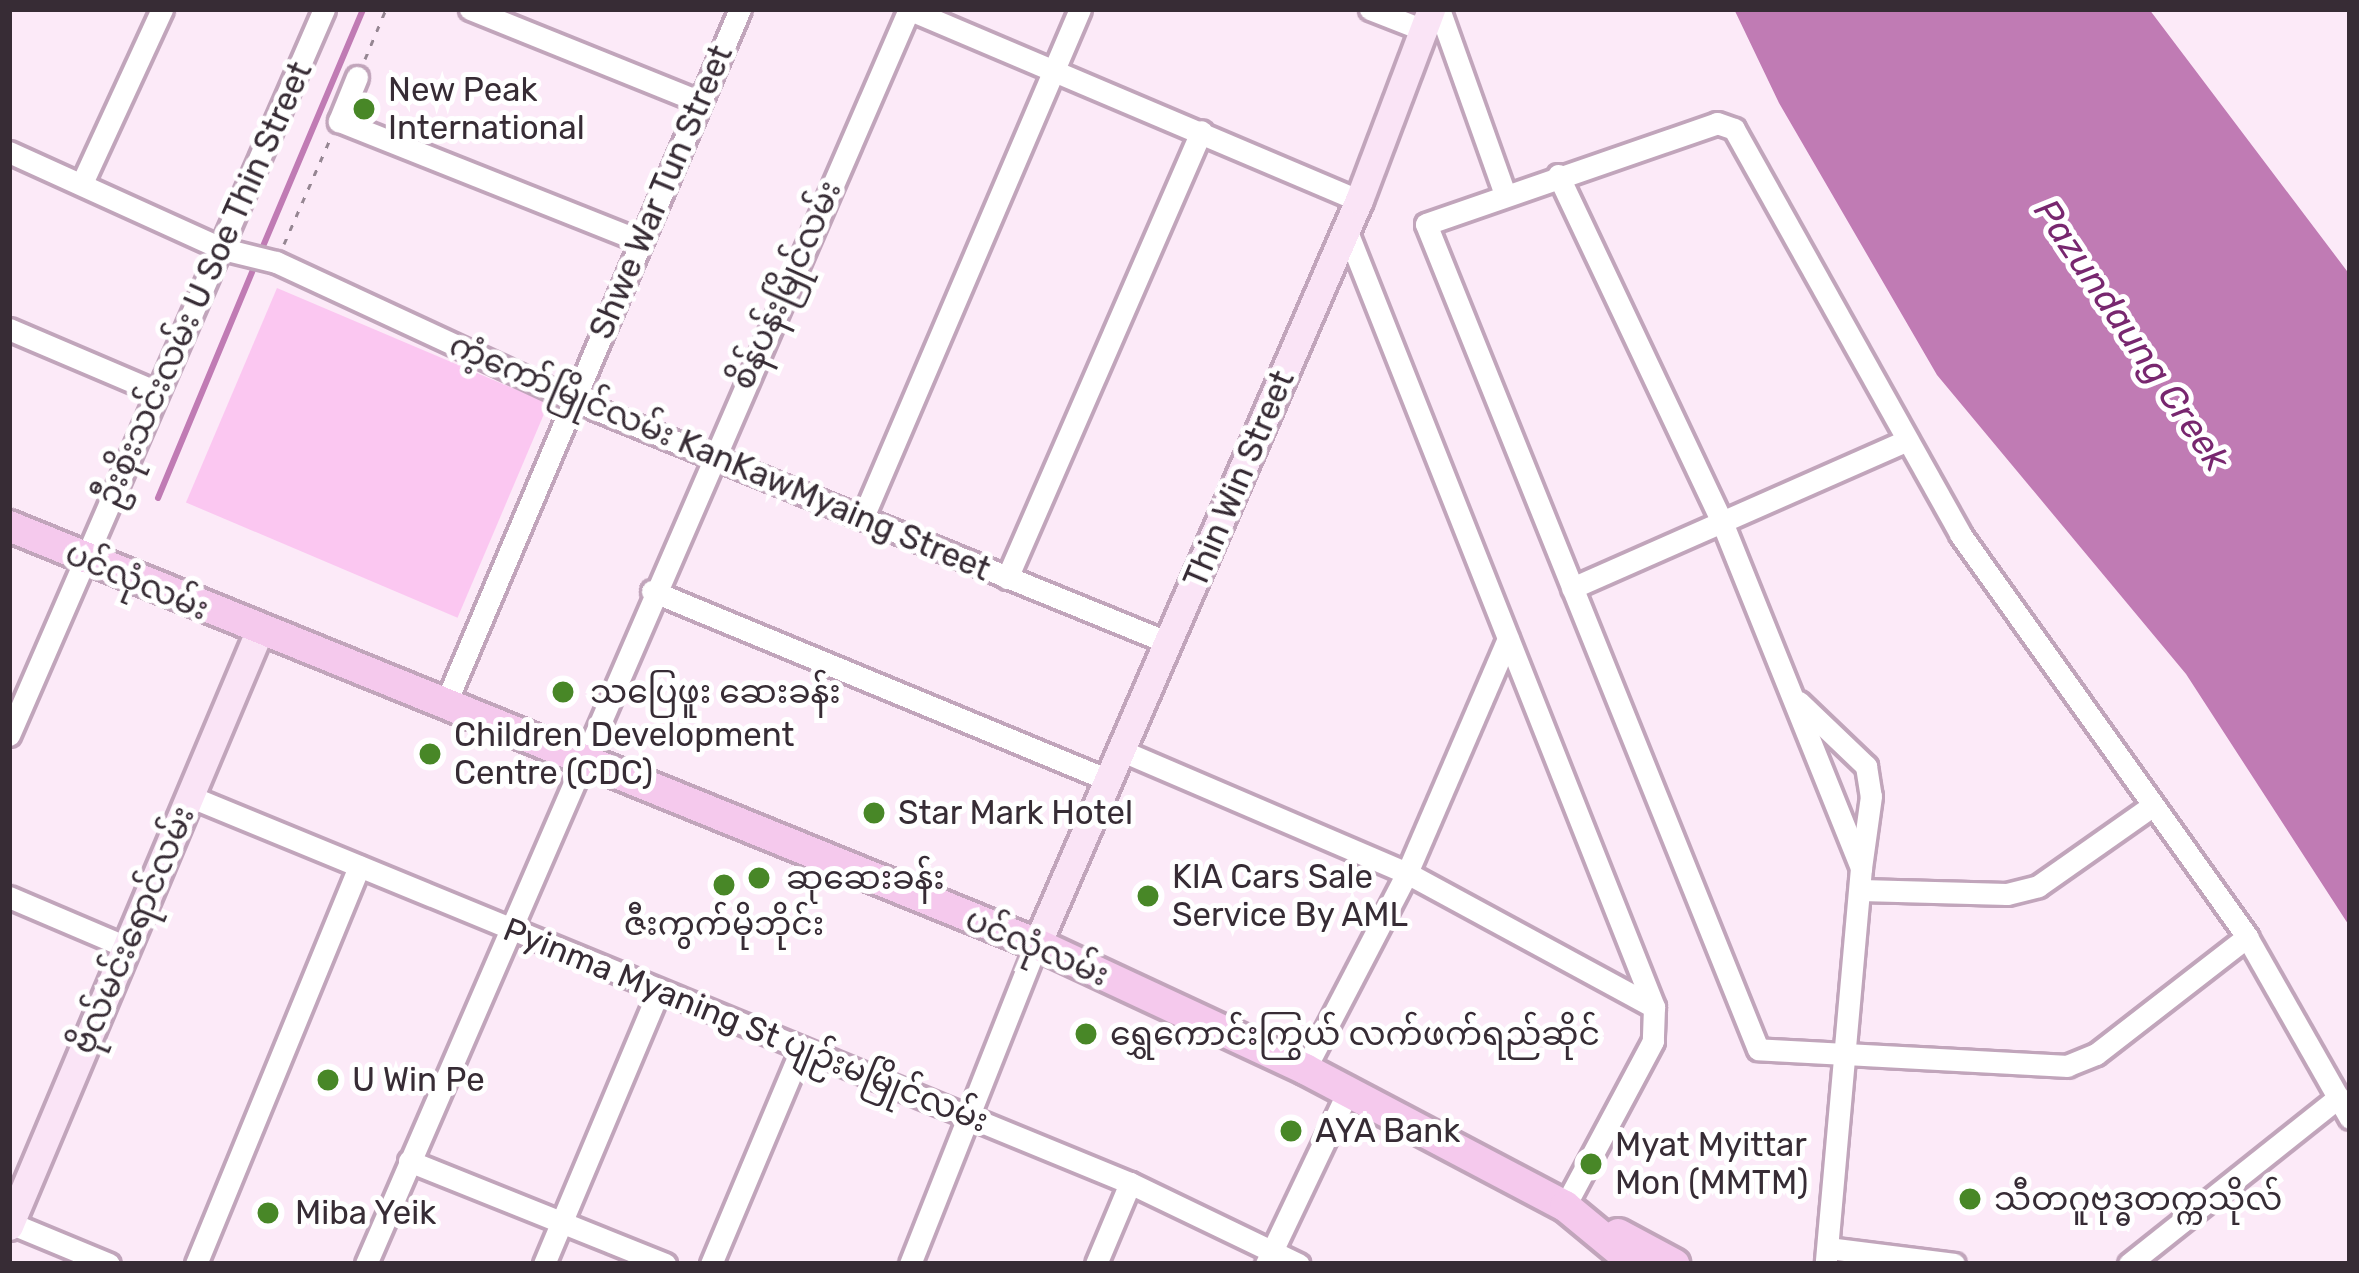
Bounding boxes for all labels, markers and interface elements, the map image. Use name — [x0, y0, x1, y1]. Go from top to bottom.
street label: Shwe War Tun Street — [581, 38, 741, 346]
street label: ဦးစိုးသင်းလမ်း U Soe Thin Street — [88, 55, 320, 513]
place label: New Peak International — [388, 70, 585, 148]
marker: New Peak International — [351, 96, 377, 122]
street label: စိန်ပန်းမြိုင်လမ်း — [722, 174, 850, 396]
water label: Pazundaung Creek — [2025, 191, 2239, 479]
street label: ကံ့ကော်မြိုင်လမ်း KanKawMyaing Street — [444, 325, 996, 589]
street label: Thin Win Street — [1175, 364, 1303, 594]
street label: ပင်လုံလမ်း — [59, 533, 215, 629]
place label: သပြေဖူး ဆေးခန်း — [590, 672, 841, 712]
marker: သပြေဖူး ဆေးခန်း — [547, 676, 579, 708]
place label: Children Development Centre (CDC) — [454, 715, 794, 793]
marker: Children Development Centre (CDC) — [417, 741, 443, 767]
place label: Star Mark Hotel — [898, 793, 1134, 833]
street label: ဗိုလ်မင်းရောင်လမ်း — [63, 800, 203, 1060]
marker: Star Mark Hotel — [861, 800, 887, 826]
place label: KIA Cars Sale Service By AML — [1172, 857, 1410, 935]
place label: ဆုဆေးခန်း — [786, 858, 945, 898]
marker: ဆုဆေးခန်း — [743, 862, 775, 894]
marker: ဇီးကွက်မိုဘိုင်း — [711, 872, 737, 898]
marker: KIA Cars Sale Service By AML — [1135, 883, 1161, 909]
street label: ပင်လုံလမ်း — [959, 899, 1115, 995]
place label: ဇီးကွက်မိုဘိုင်း — [624, 904, 824, 944]
street label: Pyinma Myaning St ပျဉ်းမမြိုင်လမ်း — [498, 909, 994, 1141]
place label: ရွှေကောင်းကြွယ် လက်ဖက်ရည်ဆိုင် — [1110, 1014, 1600, 1054]
marker: ရွှေကောင်းကြွယ် လက်ဖက်ရည်ဆိုင် — [1073, 1021, 1099, 1047]
place label: U Win Pe — [352, 1060, 485, 1100]
marker: U Win Pe — [315, 1067, 341, 1093]
place label: AYA Bank — [1315, 1111, 1461, 1151]
marker: AYA Bank — [1278, 1118, 1304, 1144]
place label: Myat Myittar Mon (MMTM) — [1615, 1125, 1808, 1203]
marker: Myat Myittar Mon (MMTM) — [1578, 1151, 1604, 1177]
place label: သီတဂူဗုဒ္ဓတက္ကသိုလ် — [1994, 1179, 2282, 1219]
marker: သီတဂူဗုဒ္ဓတက္ကသိုလ် — [1957, 1186, 1983, 1212]
place label: Miba Yeik — [295, 1193, 437, 1233]
marker: Miba Yeik — [252, 1197, 284, 1229]

